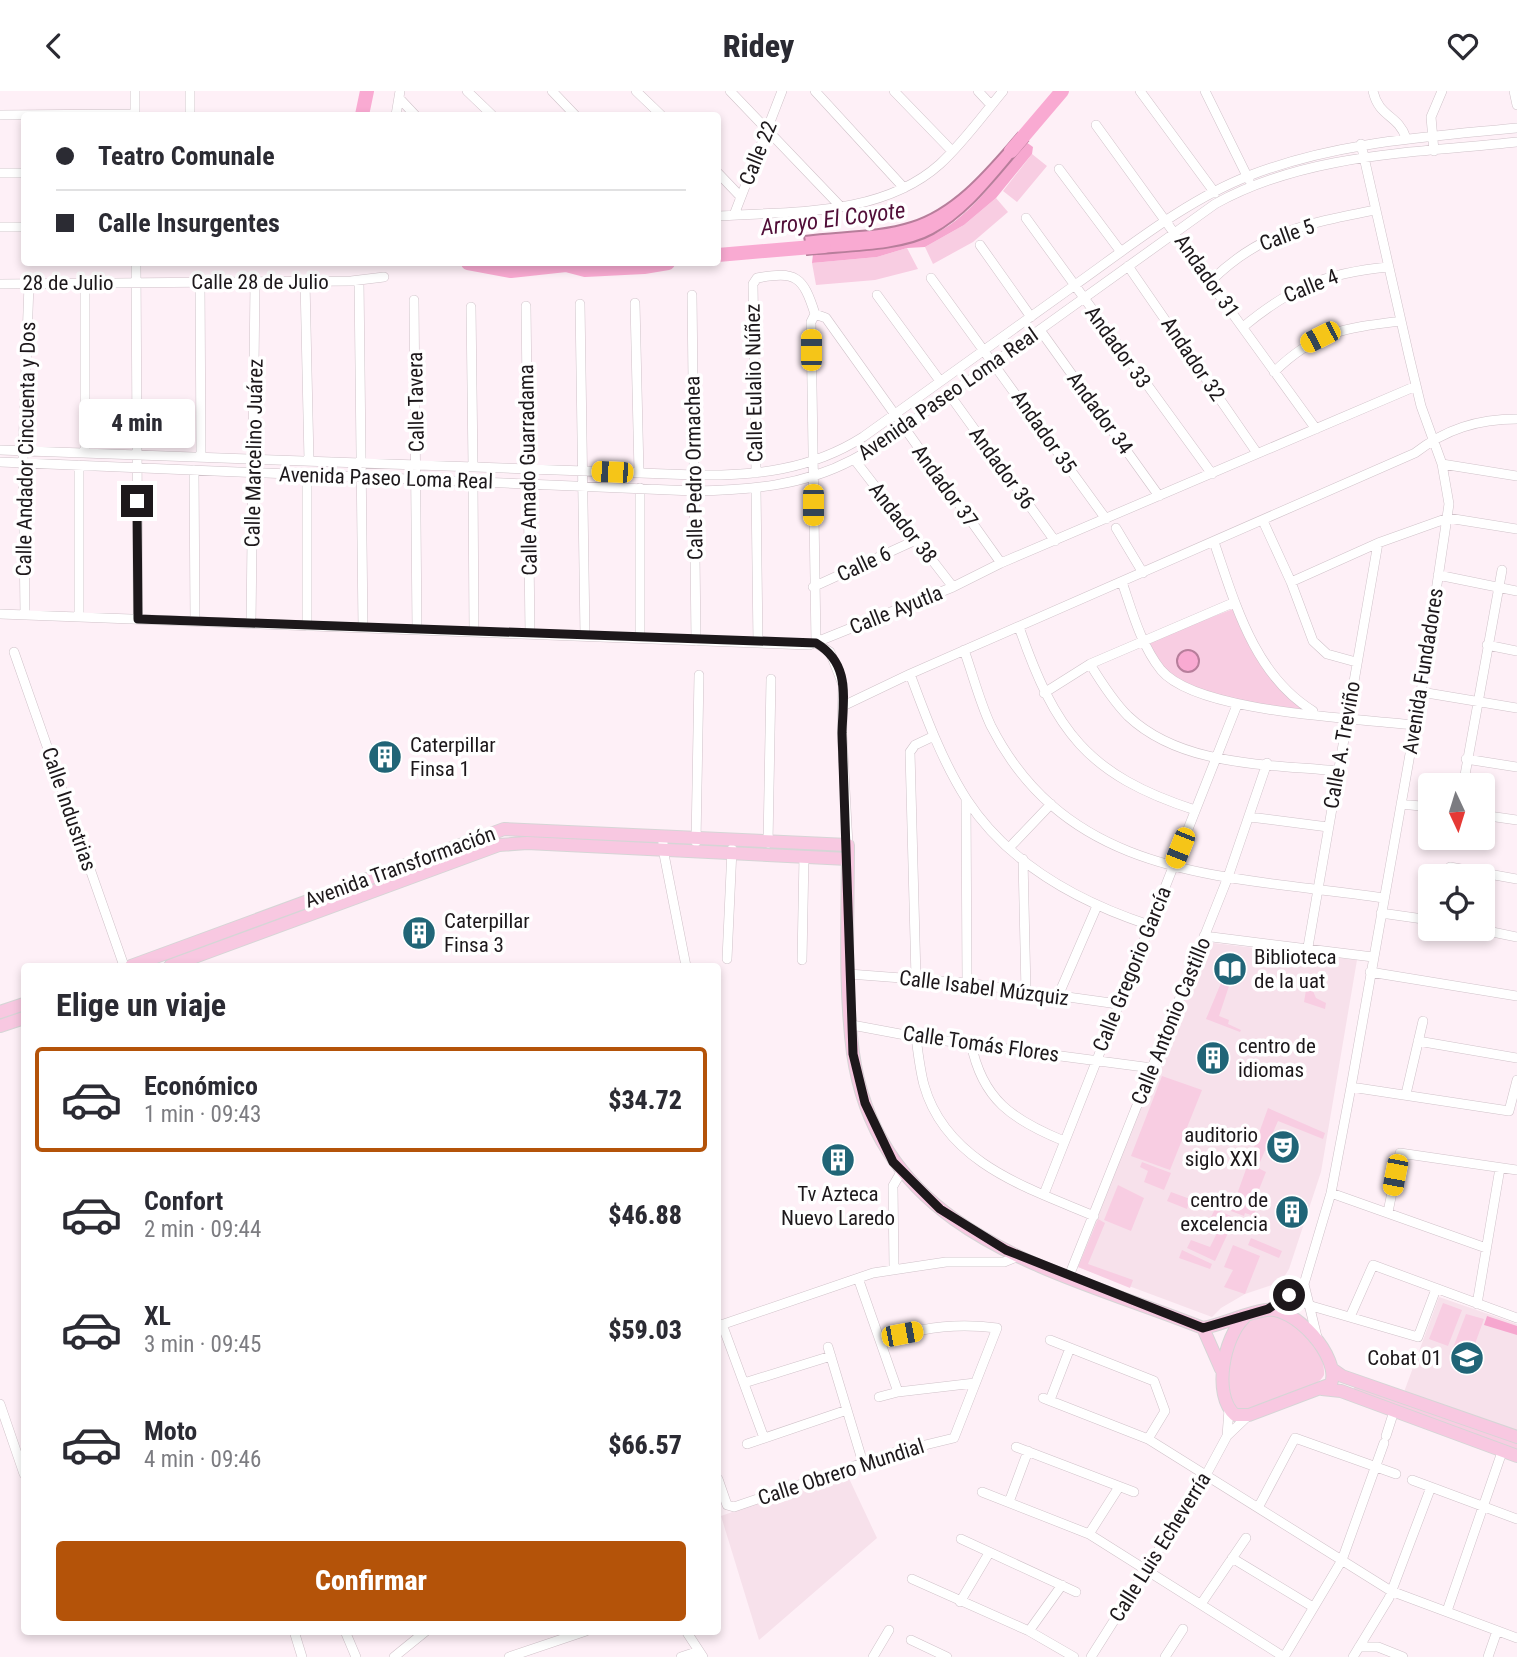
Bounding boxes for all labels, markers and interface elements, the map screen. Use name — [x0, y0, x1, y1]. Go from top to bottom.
icon: back — [35, 27, 73, 65]
text: Ridey — [723, 27, 794, 65]
icon: heart — [1444, 27, 1482, 65]
street label: Calle 22 — [734, 117, 782, 189]
text: Teatro Comunale — [98, 141, 275, 171]
water label: Arroyo El Coyote — [758, 197, 907, 241]
text: Calle Insurgentes — [98, 208, 280, 238]
street label: Calle 5 — [1256, 214, 1318, 256]
street label: Andador 31 — [1170, 230, 1244, 322]
street label: Calle 4 — [1280, 264, 1342, 308]
street label: Calle 28 de Julio — [191, 270, 329, 294]
street label: 28 de Julio — [22, 271, 114, 295]
street label: Andador 33 — [1080, 301, 1156, 393]
street label: Calle Eulalio Núñez — [741, 303, 767, 463]
street label: Andador 32 — [1156, 313, 1230, 405]
car — [1297, 318, 1344, 356]
street label: Calle Andador Cincuenta y Dos — [12, 321, 40, 577]
street label: Avenida Paseo Loma Real — [853, 323, 1043, 465]
car — [801, 329, 822, 371]
street label: Calle Tavera — [403, 352, 429, 452]
street label: Calle Marcelino Juárez — [240, 358, 268, 548]
street label: Calle Amado Guarradama — [514, 364, 542, 576]
street label: Andador 34 — [1062, 367, 1138, 459]
street label: Calle Pedro Ormachea — [680, 376, 708, 560]
street label: Andador 35 — [1007, 386, 1081, 478]
callout: 4 min — [79, 399, 195, 449]
text: 4 min — [111, 410, 163, 437]
street label: Andador 36 — [964, 422, 1040, 514]
street label: Andador 37 — [907, 440, 983, 532]
car — [591, 461, 634, 483]
street label: Avenida Paseo Loma Real — [279, 462, 493, 494]
street label: Andador 38 — [864, 478, 942, 568]
car — [803, 484, 824, 526]
route end — [121, 485, 153, 517]
street label: Calle 6 — [833, 541, 895, 587]
street label: Calle Ayutla — [846, 581, 946, 639]
street label: Avenida Fundadores — [1398, 586, 1448, 756]
street label: Calle A. Treviño — [1319, 679, 1365, 811]
place label: Caterpillar Finsa 1 — [410, 733, 496, 781]
building icon: Caterpillar Finsa 1 — [366, 738, 404, 776]
street label: Calle Industrias — [37, 744, 101, 874]
north arrow — [1418, 773, 1494, 851]
map controls — [1418, 773, 1495, 941]
street label: Avenida Transformación — [302, 821, 498, 913]
car — [1163, 825, 1198, 871]
button: locate — [1418, 864, 1495, 941]
street label: Calle Gregorio García — [1088, 883, 1176, 1055]
place label: Caterpillar Finsa 3 — [444, 909, 530, 957]
building icon: Caterpillar Finsa 3 — [400, 914, 438, 952]
street label: Calle Antonio Castillo — [1126, 934, 1216, 1108]
place label: Biblioteca de la uat — [1254, 945, 1337, 993]
library icon: Biblioteca de la uat — [1211, 950, 1249, 988]
street label: Calle Isabel Múzquiz — [898, 966, 1070, 1010]
text: Elige un viaje — [56, 986, 226, 1024]
street label: Calle Tomás Flores — [901, 1021, 1061, 1067]
place label: centro de idiomas — [1238, 1034, 1316, 1082]
building icon: centro de idiomas — [1194, 1039, 1232, 1077]
icon: car — [60, 1068, 123, 1131]
text: Económico — [144, 1071, 258, 1101]
text: $34.72 — [608, 1085, 682, 1115]
text: 1 min · 09:43 — [144, 1101, 261, 1128]
place label: auditorio siglo XXI — [1184, 1123, 1258, 1171]
theatre icon: auditorio siglo XXI — [1264, 1128, 1302, 1166]
building icon: Tv Azteca Nuevo Laredo — [819, 1141, 857, 1179]
car — [1381, 1152, 1410, 1198]
place label: Tv Azteca Nuevo Laredo — [781, 1182, 895, 1230]
icon: car — [60, 1183, 123, 1246]
text: Confort — [144, 1186, 223, 1216]
place label: centro de excelencia — [1180, 1188, 1268, 1236]
building icon: centro de excelencia — [1273, 1193, 1311, 1231]
text: $46.88 — [608, 1200, 682, 1230]
text: 2 min · 09:44 — [144, 1216, 261, 1243]
route start — [1273, 1279, 1305, 1311]
icon: car — [60, 1298, 123, 1361]
text: XL — [144, 1301, 171, 1331]
text: $59.03 — [608, 1315, 682, 1345]
car — [880, 1320, 925, 1348]
text: 3 min · 09:45 — [144, 1331, 261, 1358]
school or university icon: Cobat 01 — [1448, 1339, 1486, 1377]
place label: Cobat 01 — [1367, 1346, 1442, 1370]
icon: car — [60, 1413, 123, 1476]
text: Moto — [144, 1416, 197, 1446]
text: $66.57 — [608, 1430, 682, 1460]
street label: Calle Obrero Mundial — [755, 1434, 927, 1510]
text: 4 min · 09:46 — [144, 1446, 261, 1473]
street label: Calle Luis Echeverría — [1104, 1468, 1216, 1626]
button: Confirmar — [56, 1541, 686, 1621]

